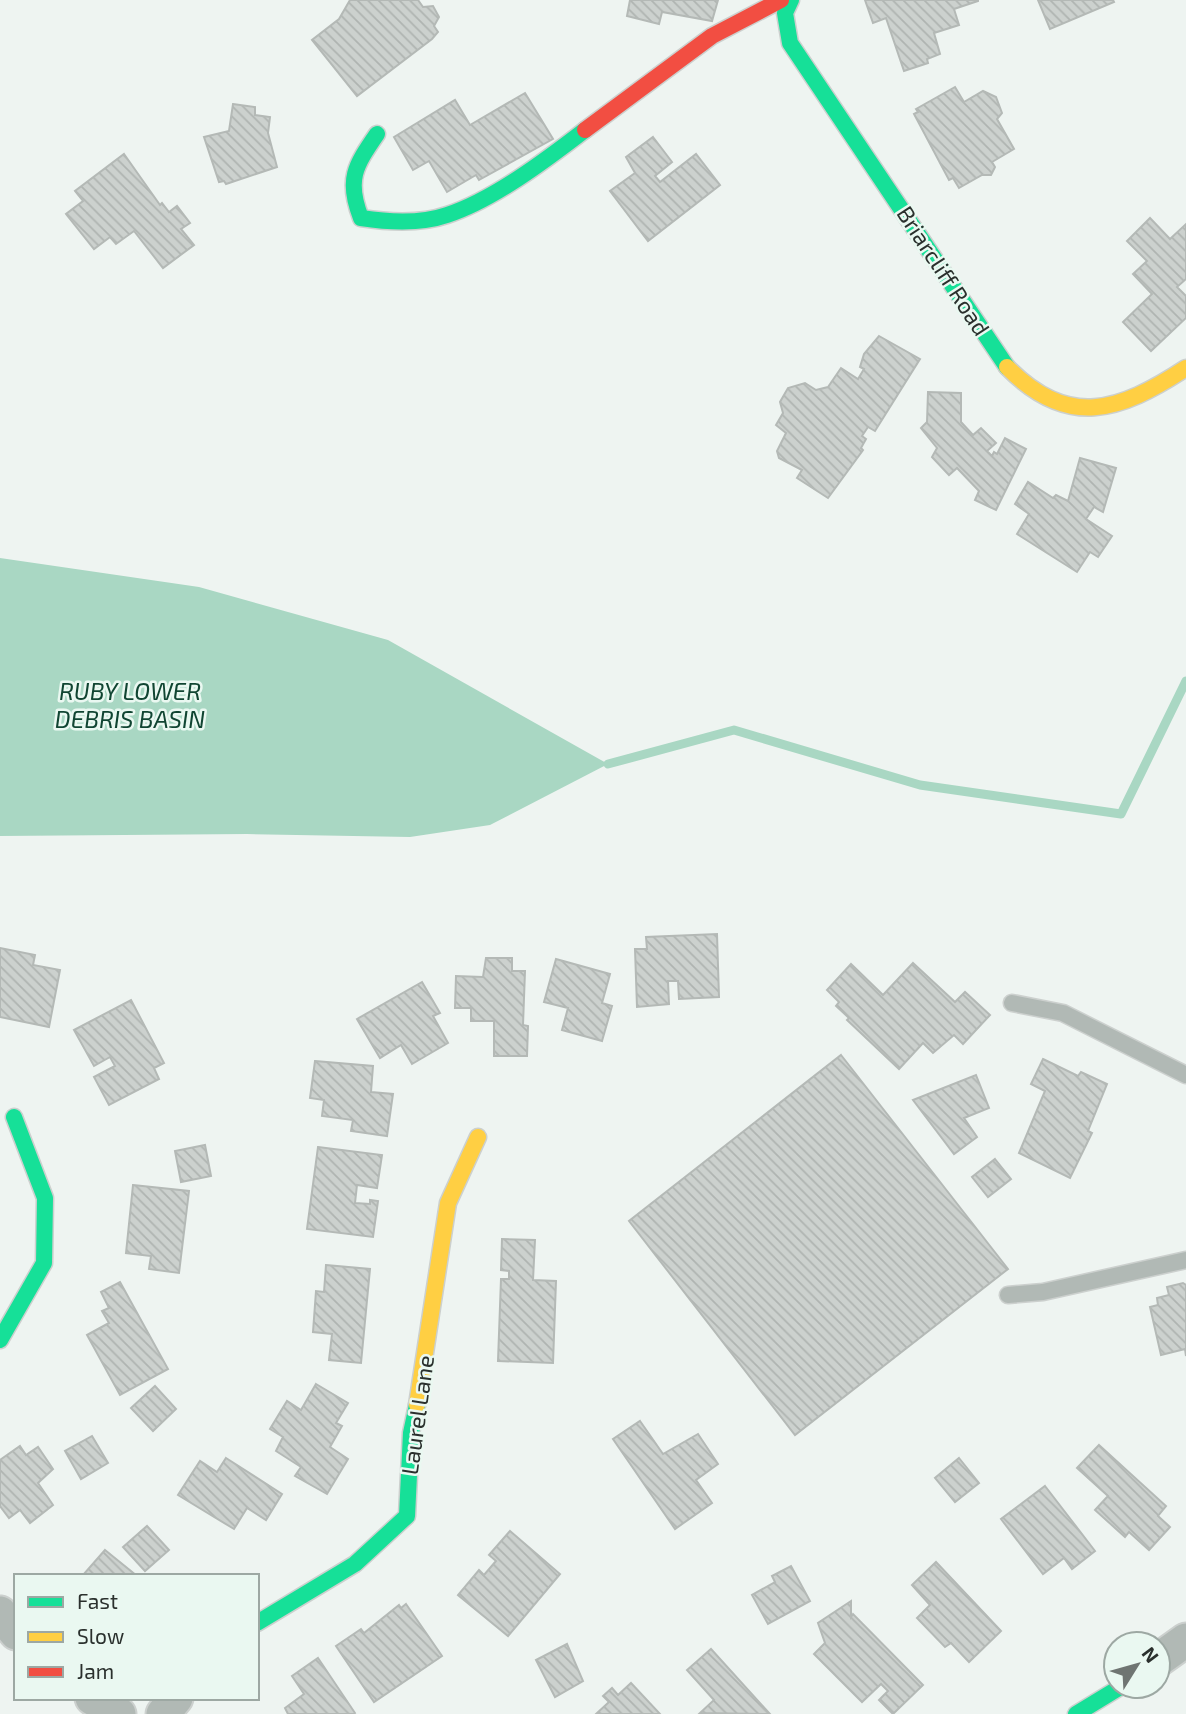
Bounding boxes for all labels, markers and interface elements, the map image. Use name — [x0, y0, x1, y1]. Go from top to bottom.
street label: Briarcliff Road — [892, 200, 996, 341]
water label: RUBY LOWER DEBRIS BASIN — [55, 676, 205, 733]
street label: Laurel Lane — [395, 1353, 439, 1476]
legend — [14, 1574, 259, 1700]
text: Fast — [77, 1588, 118, 1613]
text: Slow — [77, 1623, 124, 1648]
north arrow — [1102, 1630, 1172, 1700]
text: N — [1138, 1642, 1164, 1667]
text: Jam — [77, 1658, 114, 1683]

